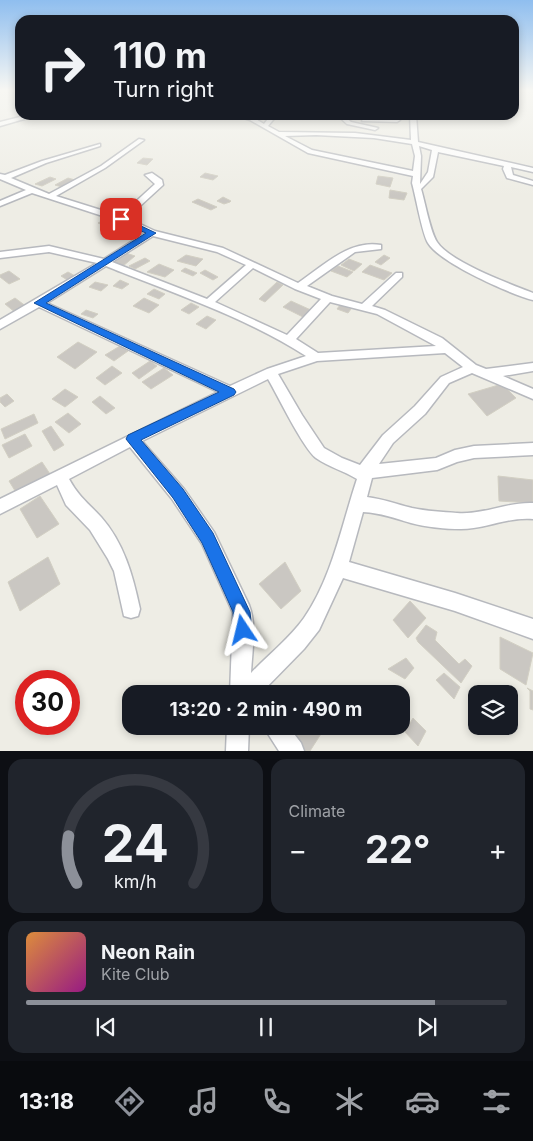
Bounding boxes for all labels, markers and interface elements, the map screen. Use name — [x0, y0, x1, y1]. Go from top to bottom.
text: 110 m — [113, 34, 207, 76]
icon: right — [30, 35, 95, 100]
text: Turn right — [113, 76, 214, 102]
pin — [100, 198, 142, 240]
icon: arrive — [107, 205, 135, 233]
position arrow — [216, 603, 268, 655]
speed limit sign: 30 — [15, 670, 80, 735]
map controls — [468, 685, 518, 735]
button: layers — [468, 685, 518, 735]
text: 13:20 · 2 min · 490 m — [170, 698, 362, 721]
text: Climate — [289, 801, 345, 821]
text: 24 — [102, 812, 169, 875]
text: 22° — [365, 826, 430, 872]
text: − — [289, 833, 307, 867]
text: + — [488, 833, 507, 867]
text: km/h — [114, 871, 156, 892]
text: Neon Rain — [101, 941, 195, 964]
text: Kite Club — [101, 964, 170, 984]
icon: previous — [92, 1013, 120, 1041]
icon: pause — [252, 1013, 280, 1041]
icon: next — [413, 1013, 441, 1041]
icon: directions — [112, 1084, 147, 1119]
icon: music — [186, 1084, 221, 1119]
icon: phone — [259, 1084, 294, 1119]
icon: climate — [332, 1084, 367, 1119]
icon: car — [405, 1084, 440, 1119]
icon: filters — [479, 1084, 514, 1119]
text: 13:18 — [19, 1088, 74, 1114]

